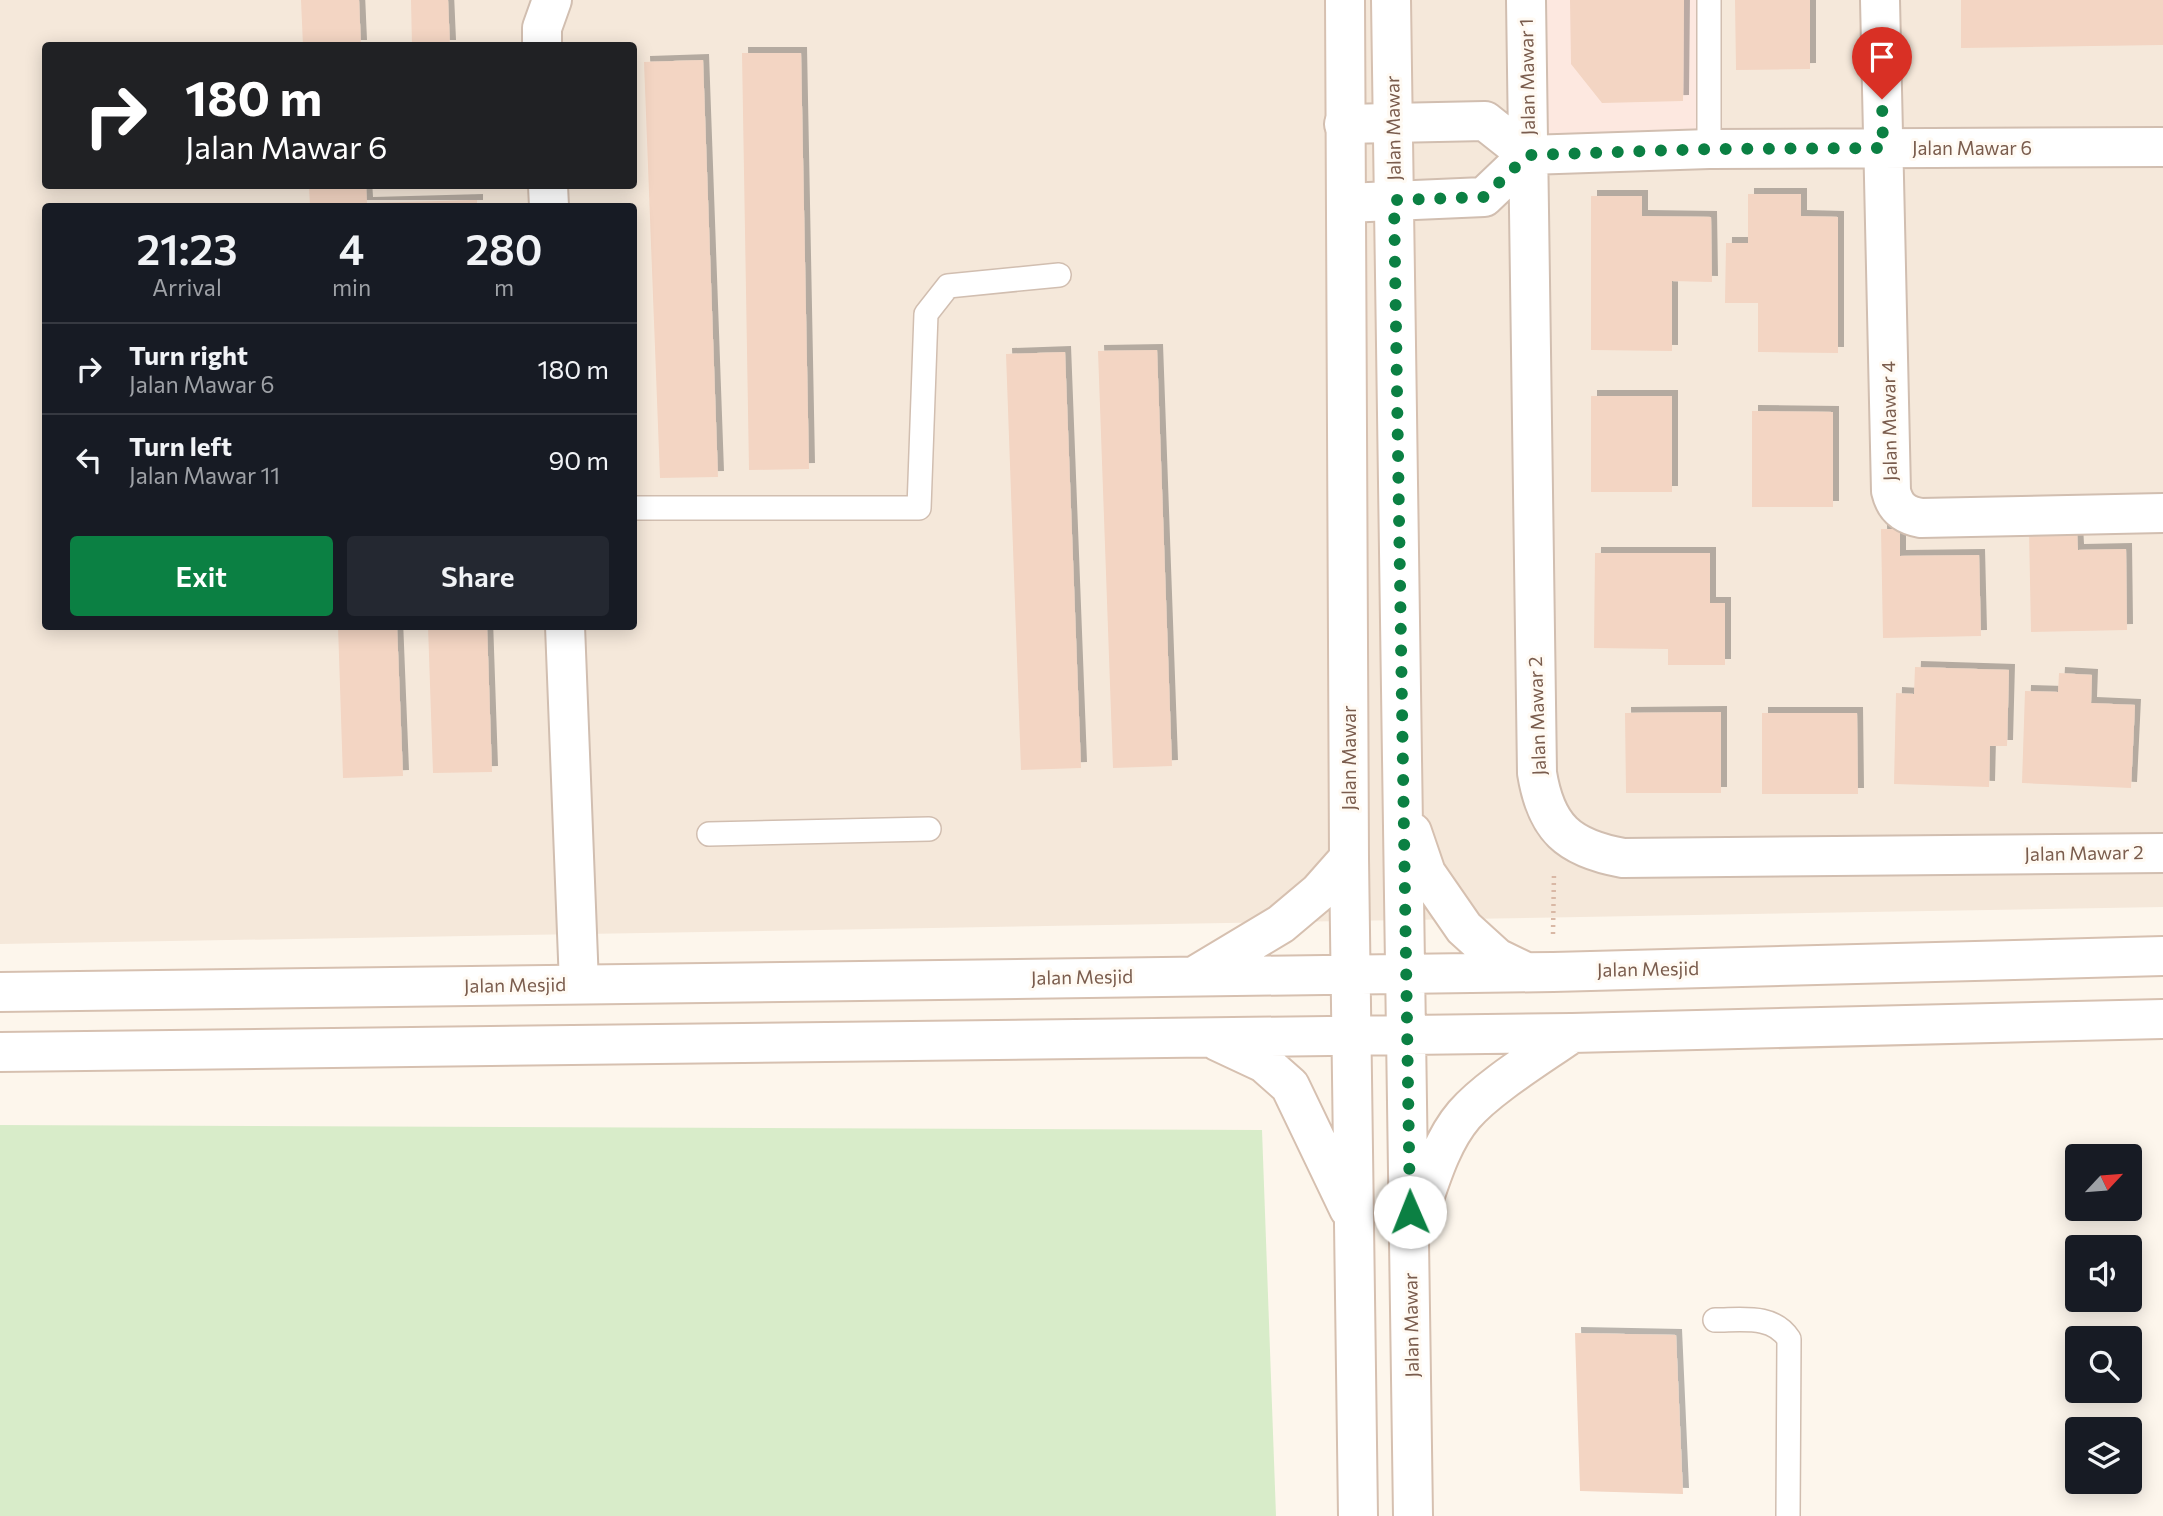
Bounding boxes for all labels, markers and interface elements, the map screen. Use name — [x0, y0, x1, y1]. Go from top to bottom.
street label: Jalan Mawar 1 — [1514, 18, 1539, 136]
pin — [1852, 27, 1912, 99]
icon: arrive — [1863, 38, 1901, 76]
text: 180 m — [185, 66, 322, 126]
icon: right — [70, 70, 161, 161]
street label: Jalan Mawar — [1380, 75, 1405, 181]
text: Jalan Mawar 6 — [185, 126, 387, 166]
street label: Jalan Mawar 6 — [1912, 136, 2032, 159]
text: 21:23 — [136, 222, 237, 274]
text: 4 — [339, 222, 364, 274]
text: 280 — [466, 222, 543, 274]
text: Arrival — [152, 273, 222, 301]
text: min — [332, 273, 371, 301]
text: m — [494, 273, 514, 301]
text: Turn right — [129, 339, 248, 370]
icon: right — [70, 350, 108, 388]
text: 180 m — [537, 353, 609, 384]
street label: Jalan Mawar 4 — [1876, 361, 1901, 481]
text: Jalan Mawar 6 — [129, 370, 275, 398]
text: Turn left — [129, 430, 232, 461]
icon: left — [70, 441, 108, 479]
text: 90 m — [549, 444, 609, 475]
text: Jalan Mawar 11 — [129, 461, 280, 489]
button: Exit — [70, 536, 333, 616]
button: Share — [347, 536, 609, 616]
street label: Jalan Mawar 2 — [1523, 656, 1550, 776]
street label: Jalan Mawar — [1337, 705, 1360, 811]
street label: Jalan Mawar 2 — [2024, 840, 2144, 865]
street label: Jalan Mesjid — [1597, 956, 1699, 981]
street label: Jalan Mesjid — [1031, 964, 1133, 989]
street label: Jalan Mesjid — [464, 972, 566, 997]
north arrow — [2065, 1144, 2142, 1222]
map controls — [2065, 1144, 2142, 1494]
position arrow — [1373, 1175, 1447, 1249]
button: sound — [2065, 1235, 2142, 1312]
street label: Jalan Mawar — [1398, 1272, 1423, 1378]
button: search — [2065, 1326, 2142, 1403]
button: layers — [2065, 1417, 2142, 1494]

